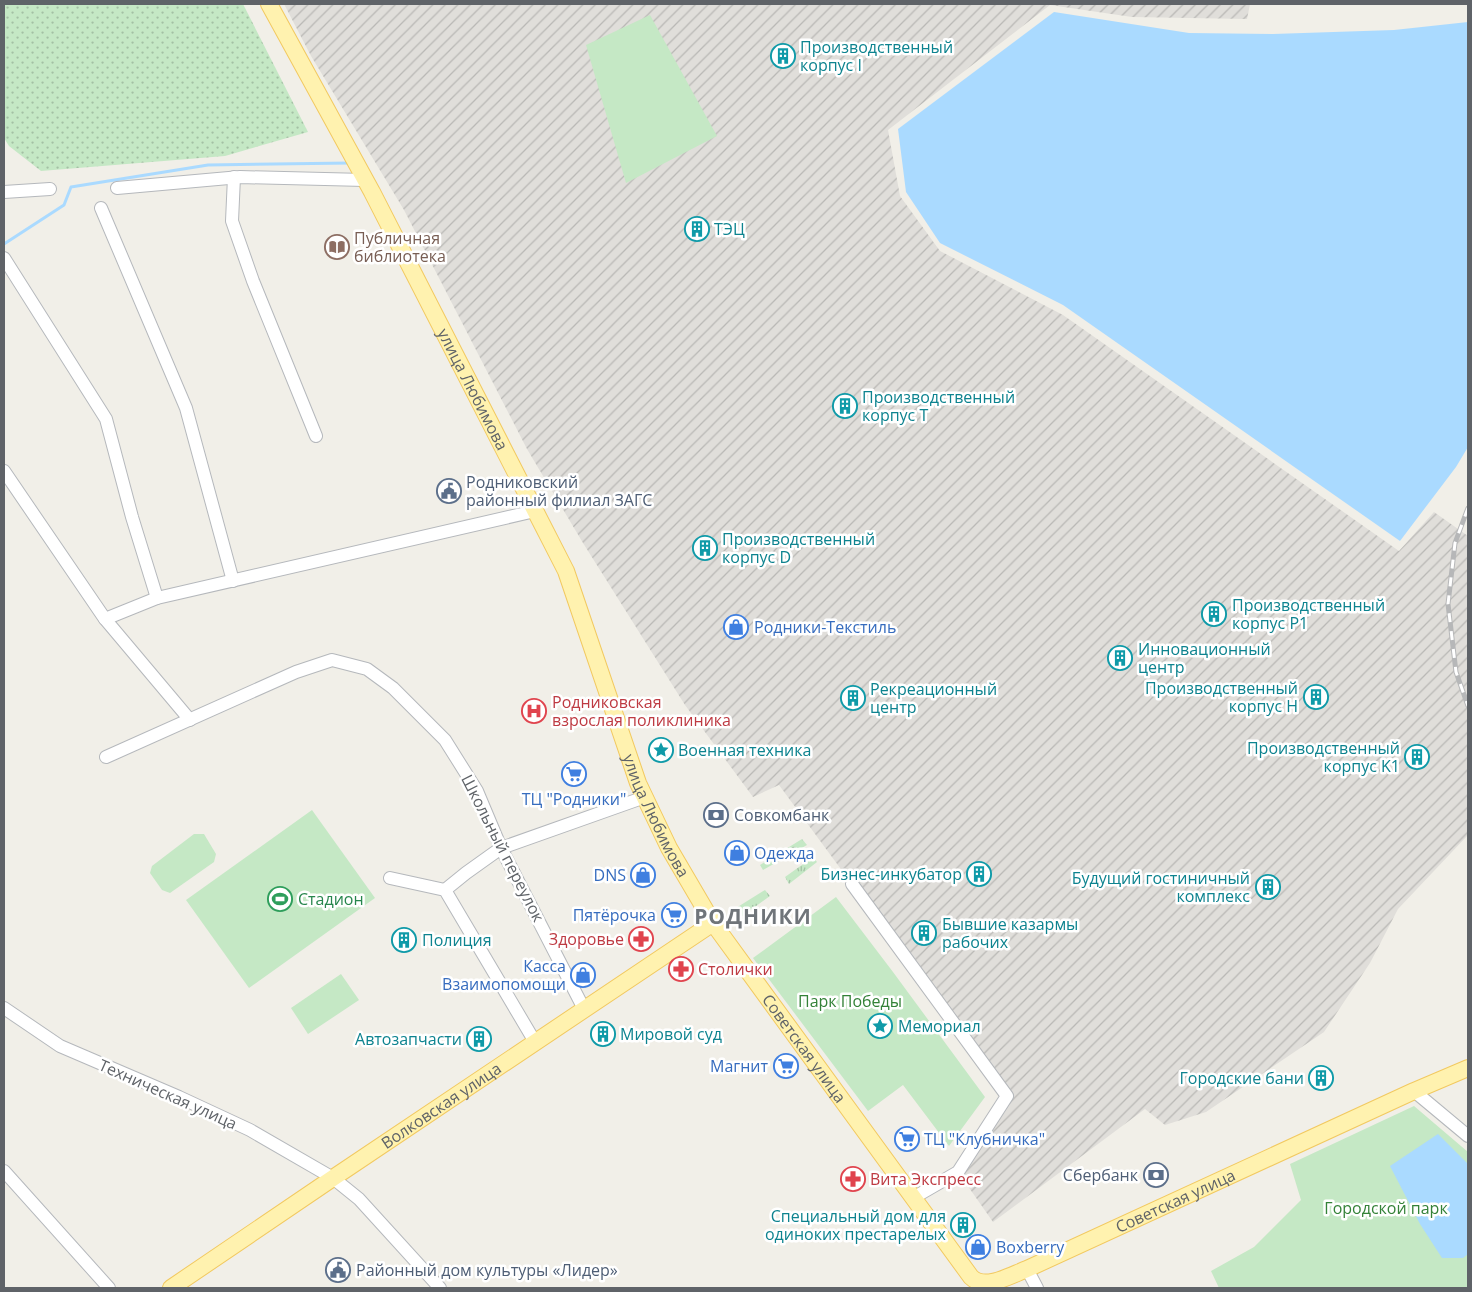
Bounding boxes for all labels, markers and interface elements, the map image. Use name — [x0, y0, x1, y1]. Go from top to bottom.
place label: Производственный корпус I — [800, 36, 953, 76]
building icon: Производственный корпус I — [770, 43, 796, 69]
building icon: ТЭЦ — [684, 216, 710, 242]
place label: ТЭЦ — [714, 218, 745, 240]
place label: Публичная библиотека — [354, 227, 446, 267]
library icon: Публичная библиотека — [324, 234, 350, 260]
street label: улица Любимова — [433, 325, 513, 454]
place label: Производственный корпус T — [862, 386, 1015, 426]
building icon: Производственный корпус T — [832, 393, 858, 419]
place label: Родниковский районный филиал ЗАГС — [466, 471, 652, 511]
public building icon: Родниковский районный филиал ЗАГС — [436, 478, 462, 504]
place label: Производственный корпус D — [722, 528, 875, 568]
building icon: Производственный корпус D — [692, 535, 718, 561]
place label: Производственный корпус P1 — [1232, 594, 1385, 634]
building icon: Производственный корпус P1 — [1201, 601, 1227, 627]
shop icon: Родники-Текстиль — [723, 614, 749, 640]
place label: Родники-Текстиль — [754, 616, 896, 638]
place label: Инновационный центр — [1138, 638, 1271, 678]
building icon: Инновационный центр — [1107, 645, 1133, 671]
place label: Производственный корпус H — [1145, 677, 1298, 717]
place label: Рекреационный центр — [870, 678, 997, 718]
building icon: Производственный корпус H — [1303, 684, 1329, 710]
building icon: Рекреационный центр — [840, 685, 866, 711]
place label: Родниковская взрослая поликлиника — [552, 691, 731, 731]
hospital icon: Родниковская взрослая поликлиника — [521, 698, 547, 724]
place icon: Военная техника — [648, 737, 674, 763]
place label: Производственный корпус K1 — [1247, 737, 1400, 777]
place label: Военная техника — [678, 739, 811, 761]
building icon: Производственный корпус K1 — [1404, 744, 1430, 770]
street label: улица Любимова — [618, 751, 695, 881]
supermarket icon: ТЦ "Родники" — [561, 761, 587, 787]
street label: Школьный переулок — [456, 771, 550, 926]
place label: ТЦ "Родники" — [522, 788, 626, 810]
bank icon: Совкомбанк — [703, 802, 729, 828]
place label: Совкомбанк — [734, 804, 830, 826]
shop icon: Одежда — [724, 840, 750, 866]
place label: Одежда — [754, 842, 814, 864]
building icon: Бизнес-инкубатор — [966, 861, 992, 887]
shop icon: DNS — [630, 862, 656, 888]
place label: Бизнес-инкубатор — [820, 863, 962, 885]
place label: DNS — [594, 864, 626, 886]
place label: Будущий гостиничный комплекс — [1072, 867, 1250, 907]
building icon: Будущий гостиничный комплекс — [1255, 874, 1281, 900]
sports icon: Стадион — [267, 886, 293, 912]
place label: Стадион — [298, 888, 364, 910]
supermarket icon: Пятёрочка — [661, 902, 687, 928]
district label: РОДНИКИ — [694, 902, 812, 930]
place label: Пятёрочка — [573, 904, 656, 926]
place label: Бывшие казармы рабочих — [942, 913, 1078, 953]
building icon: Бывшие казармы рабочих — [911, 920, 937, 946]
pharmacy icon: Здоровье — [628, 926, 654, 952]
building icon: Полиция — [391, 927, 417, 953]
place label: Здоровье — [549, 928, 624, 950]
place label: Полиция — [422, 929, 492, 951]
place label: Касса Взаимопомощи — [442, 955, 566, 995]
pharmacy icon: Столички — [668, 956, 694, 982]
place label: Столички — [698, 958, 773, 980]
shop icon: Касса Взаимопомощи — [570, 962, 596, 988]
street label: Советская улица — [757, 989, 851, 1107]
park label: Парк Победы — [798, 990, 902, 1012]
place icon: Мемориал — [867, 1013, 893, 1039]
place label: Мемориал — [898, 1015, 981, 1037]
building icon: Мировой суд — [590, 1021, 616, 1047]
place label: Мировой суд — [620, 1023, 722, 1045]
building icon: Автозапчасти — [466, 1026, 492, 1052]
place label: Автозапчасти — [355, 1028, 462, 1050]
supermarket icon: Магнит — [773, 1053, 799, 1079]
street label: Техническая улица — [95, 1054, 241, 1134]
place label: Магнит — [710, 1055, 768, 1077]
street label: Волковская улица — [377, 1057, 505, 1154]
building icon: Городские бани — [1308, 1065, 1334, 1091]
place label: Городские бани — [1180, 1067, 1304, 1089]
supermarket icon: ТЦ "Клубничка" — [894, 1126, 920, 1152]
place label: ТЦ "Клубничка" — [924, 1128, 1045, 1150]
bank icon: Сбербанк — [1143, 1162, 1169, 1188]
place label: Сбербанк — [1063, 1164, 1139, 1186]
street label: Советская улица — [1112, 1164, 1239, 1238]
pharmacy icon: Вита Экспресс — [840, 1166, 866, 1192]
place label: Вита Экспресс — [870, 1168, 981, 1190]
park label: Городской парк — [1324, 1197, 1448, 1219]
place label: Специальный дом для одиноких престарелых — [765, 1205, 947, 1245]
building icon: Специальный дом для одиноких престарелых — [950, 1212, 976, 1238]
shop icon: Boxberry — [965, 1234, 991, 1260]
place label: Boxberry — [996, 1236, 1065, 1258]
public building icon: Районный дом культуры «Лидер» — [325, 1257, 351, 1283]
place label: Районный дом культуры «Лидер» — [356, 1259, 618, 1281]

